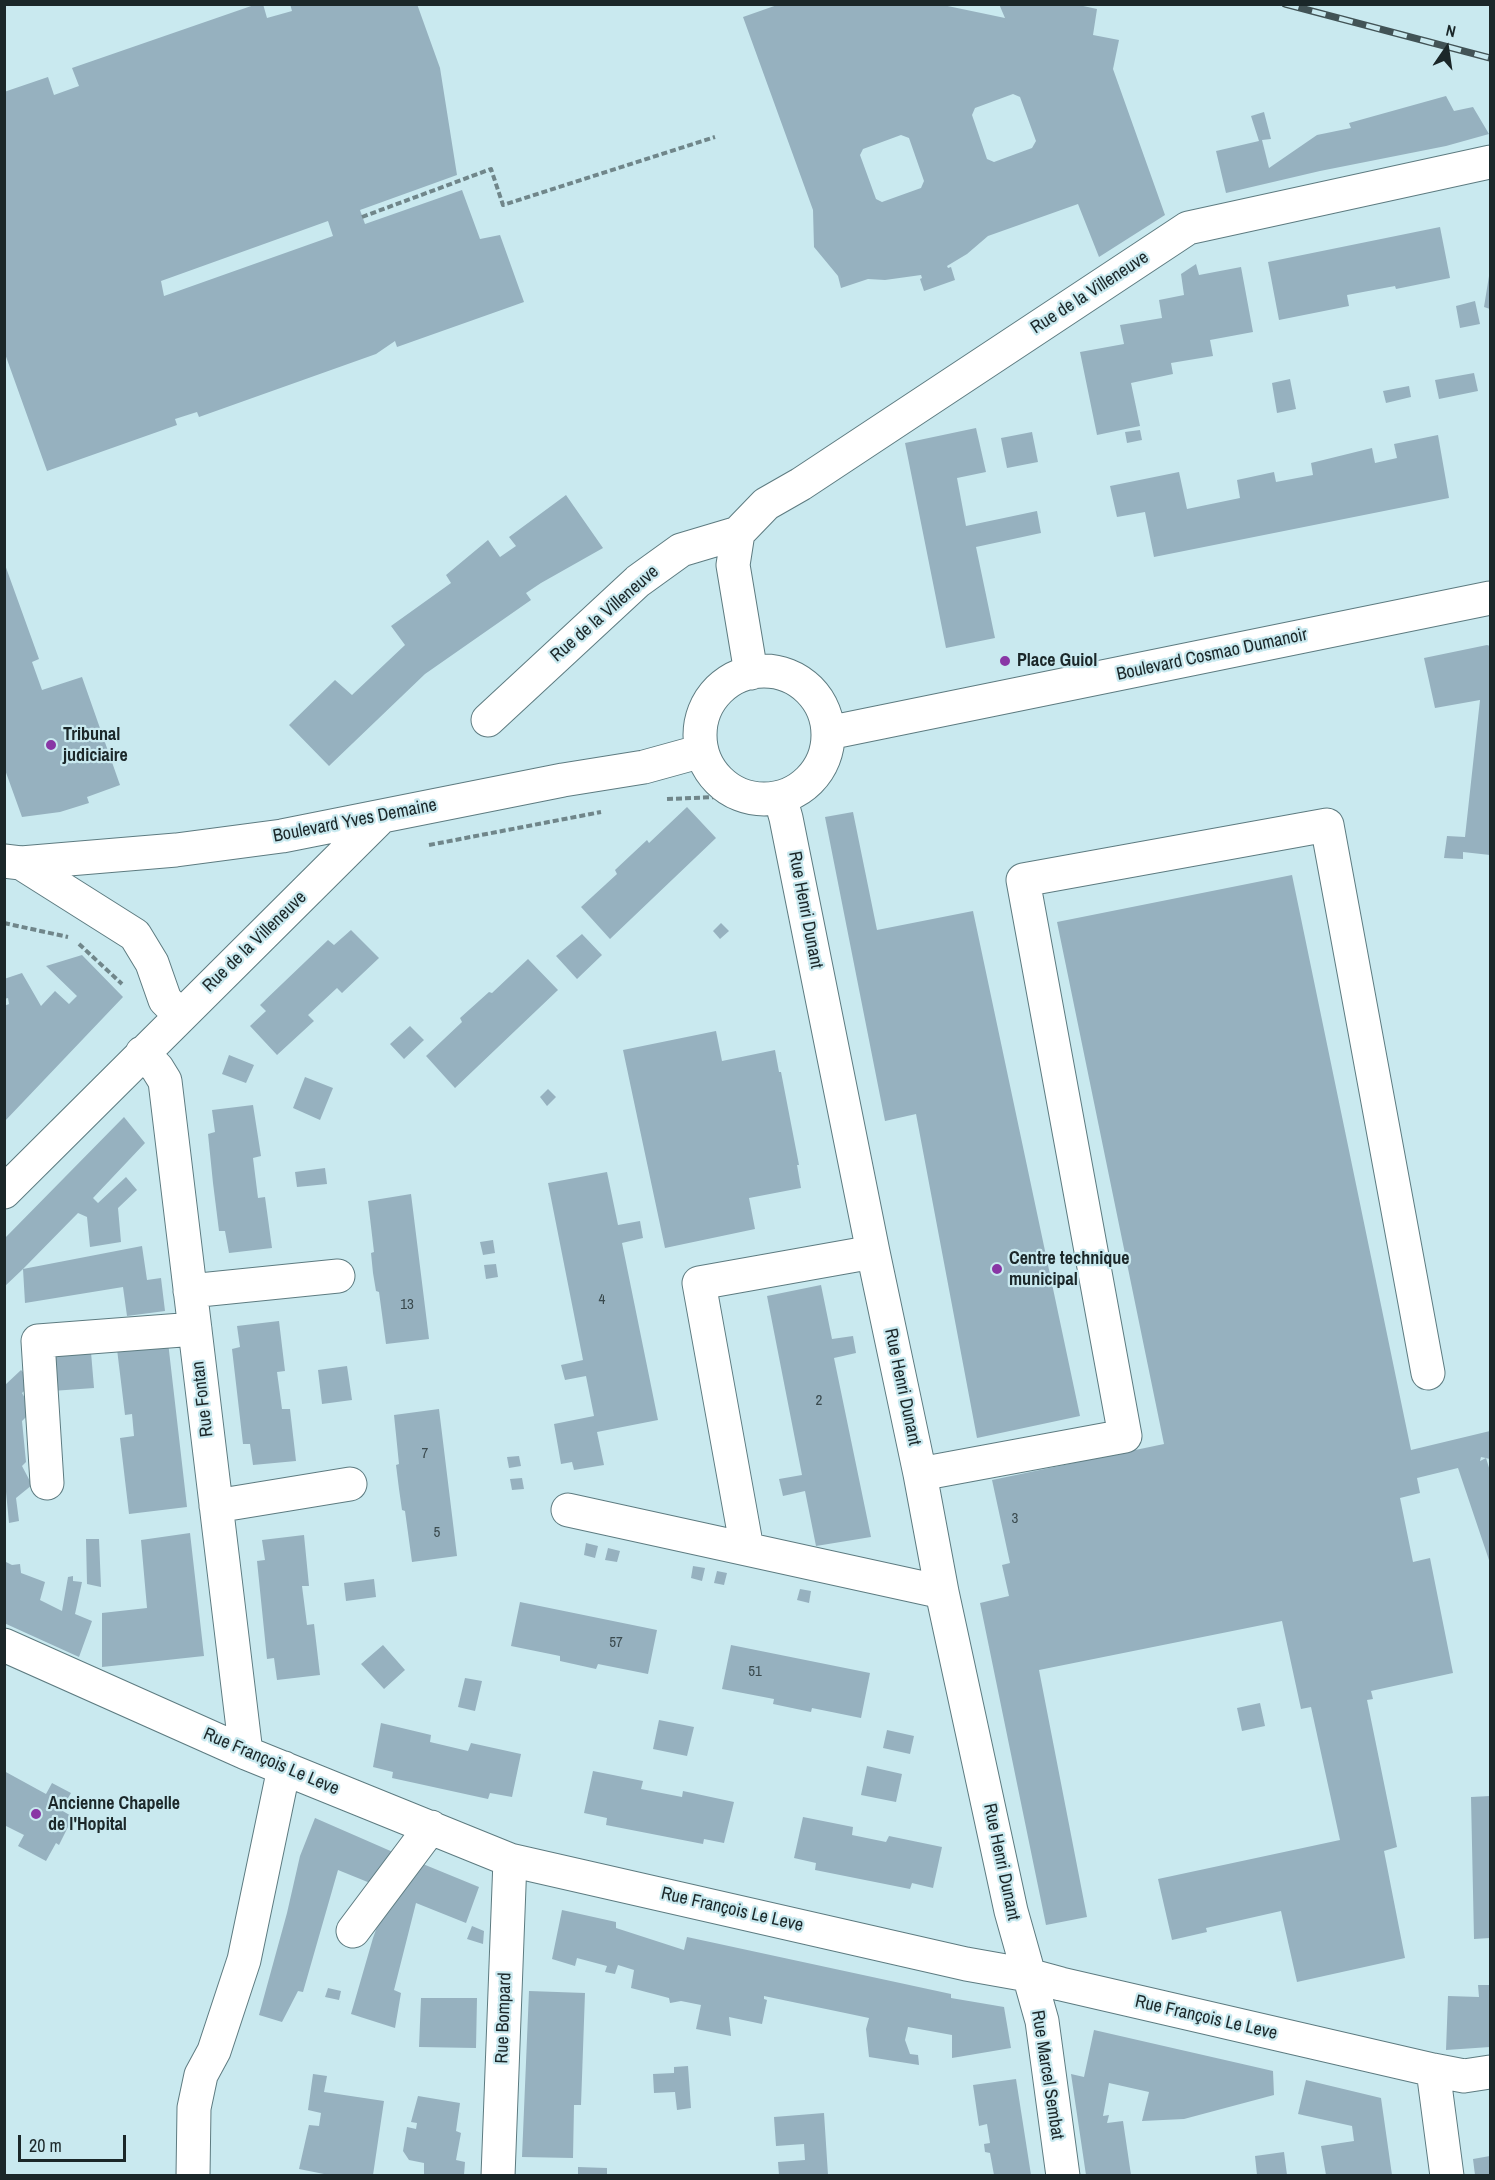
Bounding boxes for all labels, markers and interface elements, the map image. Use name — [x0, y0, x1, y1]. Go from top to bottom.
north arrow — [1417, 18, 1477, 78]
text: N — [1444, 19, 1458, 42]
street label: Rue de la Villeneuve — [1027, 247, 1153, 339]
street label: Rue de la Villeneuve — [547, 561, 663, 667]
street label: Boulevard Cosmao Dumanoir — [1115, 624, 1309, 686]
place label: Place Guiol — [1017, 650, 1097, 672]
marker: Place Guiol — [998, 654, 1012, 668]
place label: Tribunal judiciaire — [63, 724, 128, 766]
marker: Tribunal judiciaire — [44, 738, 58, 752]
street label: Boulevard Yves Demaine — [271, 795, 439, 847]
street label: Rue Henri Dunant — [783, 850, 827, 970]
street label: Rue de la Villeneuve — [199, 887, 311, 997]
place label: Centre technique municipal — [1009, 1248, 1130, 1290]
marker: Centre technique municipal — [990, 1262, 1004, 1276]
house number: 4 — [599, 1291, 605, 1309]
house number: 13 — [400, 1296, 414, 1314]
street label: Rue Henri Dunant — [879, 1327, 925, 1447]
street label: Rue Fontan — [188, 1360, 218, 1438]
house number: 2 — [816, 1392, 822, 1410]
house number: 7 — [422, 1445, 428, 1463]
house number: 3 — [1012, 1510, 1018, 1528]
house number: 5 — [434, 1524, 440, 1542]
house number: 57 — [609, 1634, 623, 1652]
house number: 51 — [748, 1663, 762, 1681]
street label: Rue François Le Leve — [200, 1724, 342, 1800]
place label: Ancienne Chapelle de l'Hopital — [48, 1793, 180, 1836]
street label: Rue Henri Dunant — [978, 1802, 1024, 1922]
marker: Ancienne Chapelle de l'Hopital — [29, 1807, 43, 1821]
street label: Rue François Le Leve — [659, 1883, 805, 1937]
street label: Rue Bompard — [492, 1972, 516, 2064]
street label: Rue François Le Leve — [1133, 1991, 1279, 2045]
street label: Rue Marcel Sembat — [1026, 2009, 1068, 2141]
scale bar — [21, 2123, 129, 2161]
text: 20 m — [29, 2133, 62, 2158]

